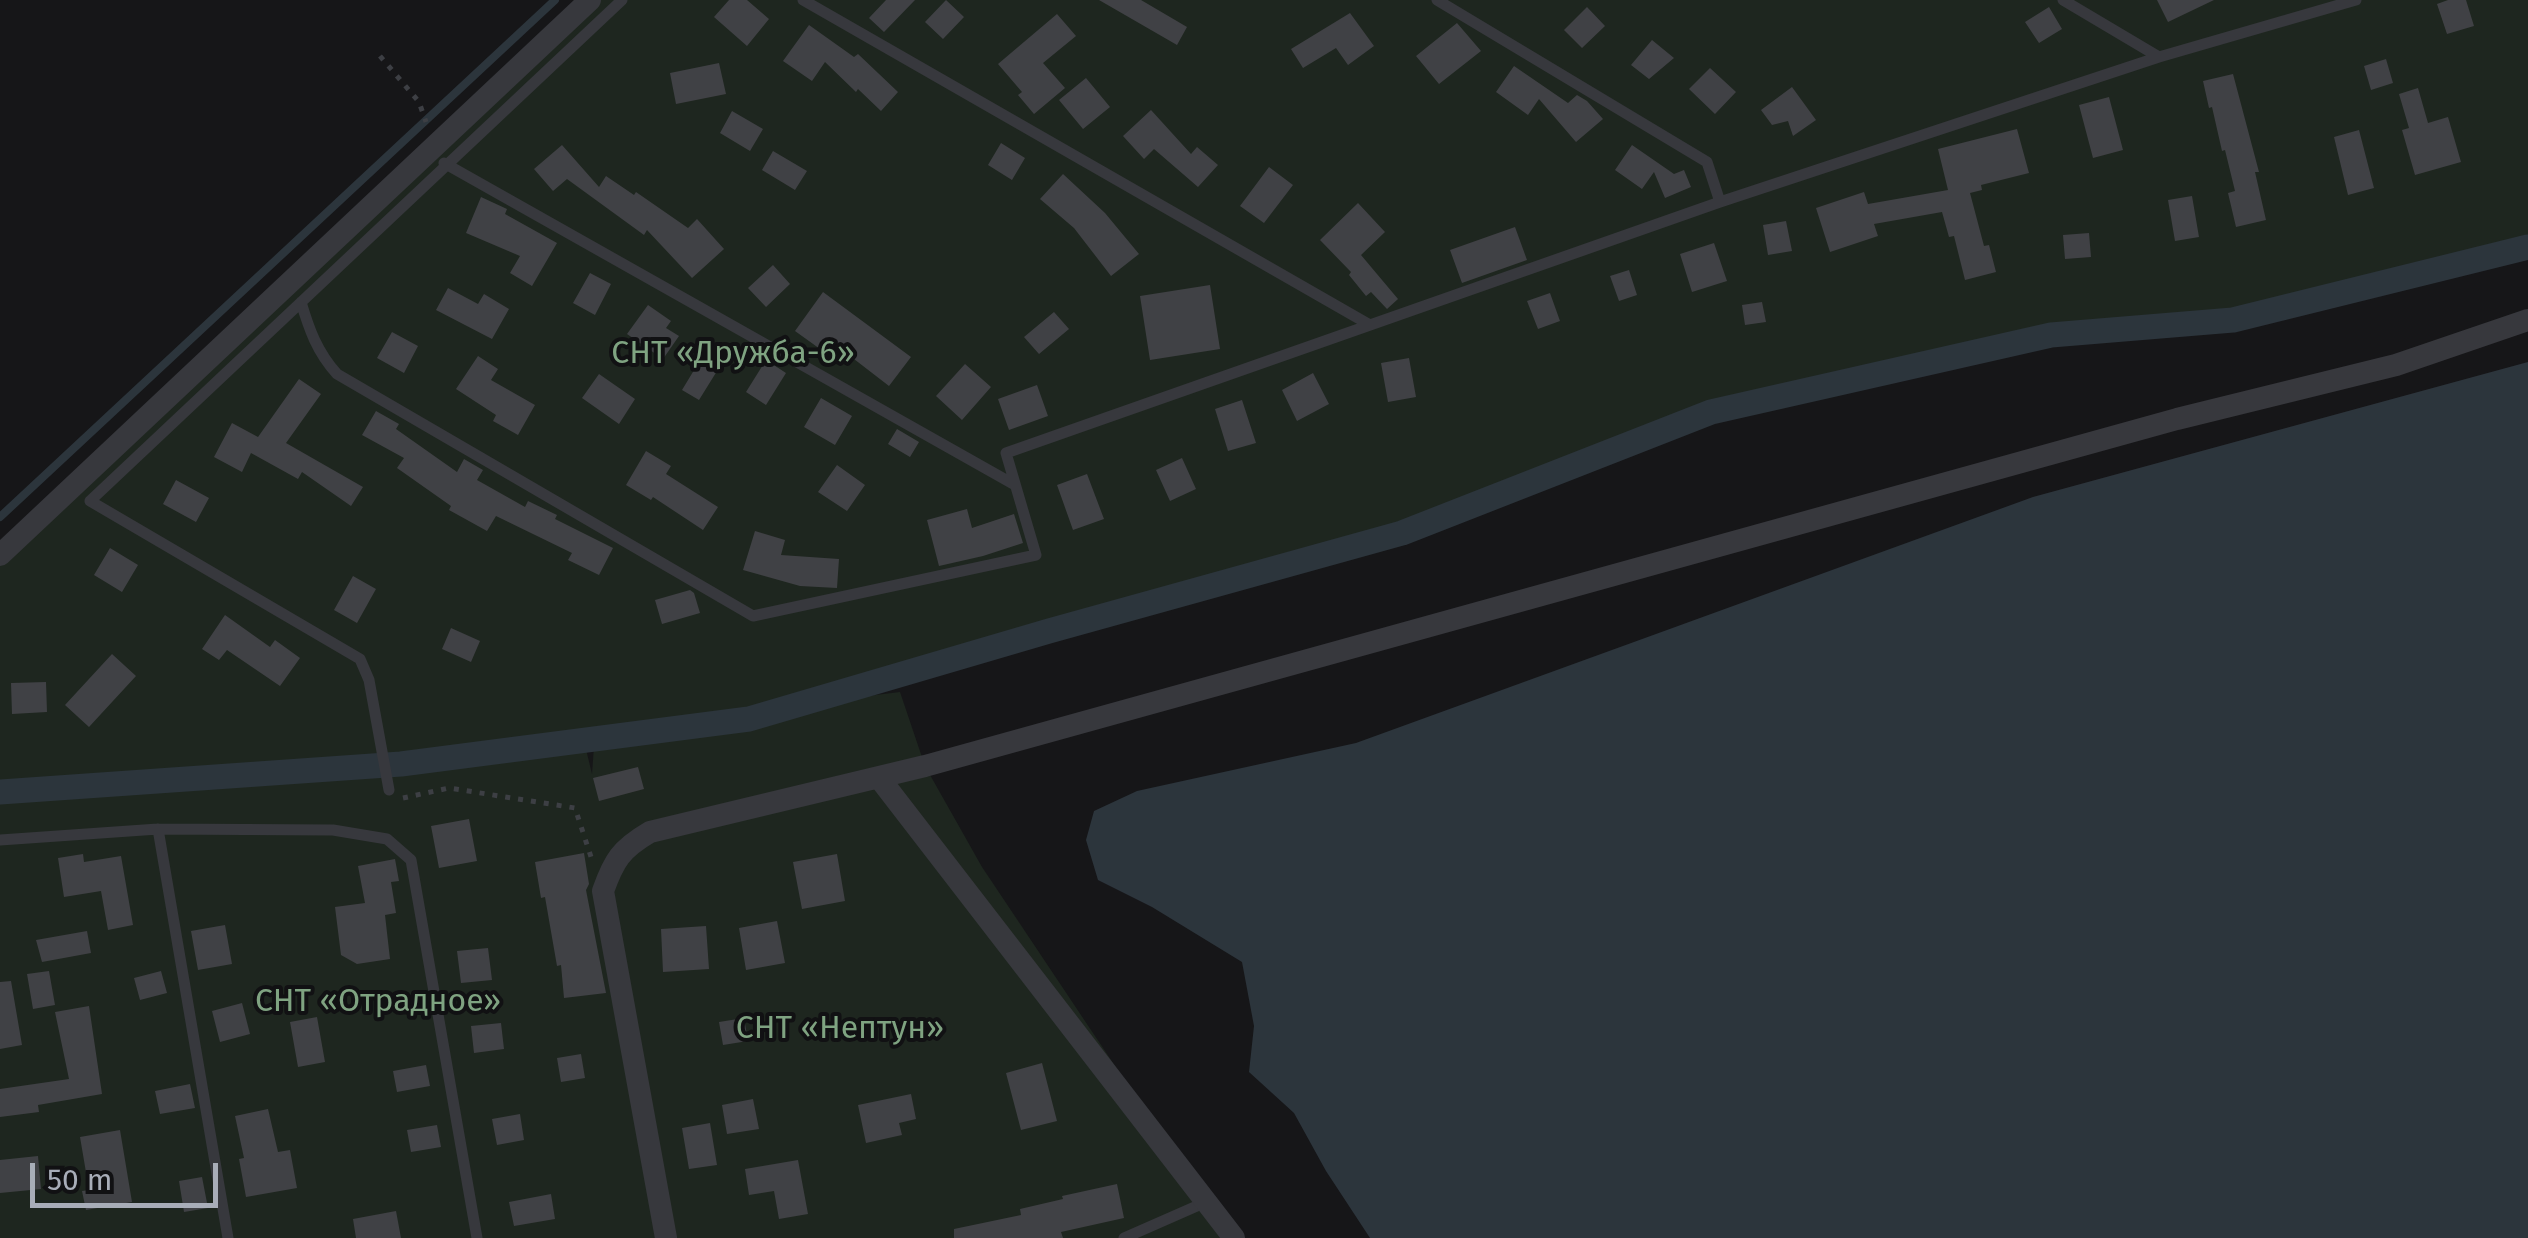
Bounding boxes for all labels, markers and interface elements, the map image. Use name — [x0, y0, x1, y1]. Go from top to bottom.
park label: СНТ «Дружба-6» — [611, 335, 855, 373]
park label: СНТ «Отрадное» — [255, 983, 501, 1021]
park label: СНТ «Нептун» — [736, 1010, 944, 1048]
scale bar — [35, 1143, 222, 1205]
text: 50 m — [47, 1162, 112, 1198]

